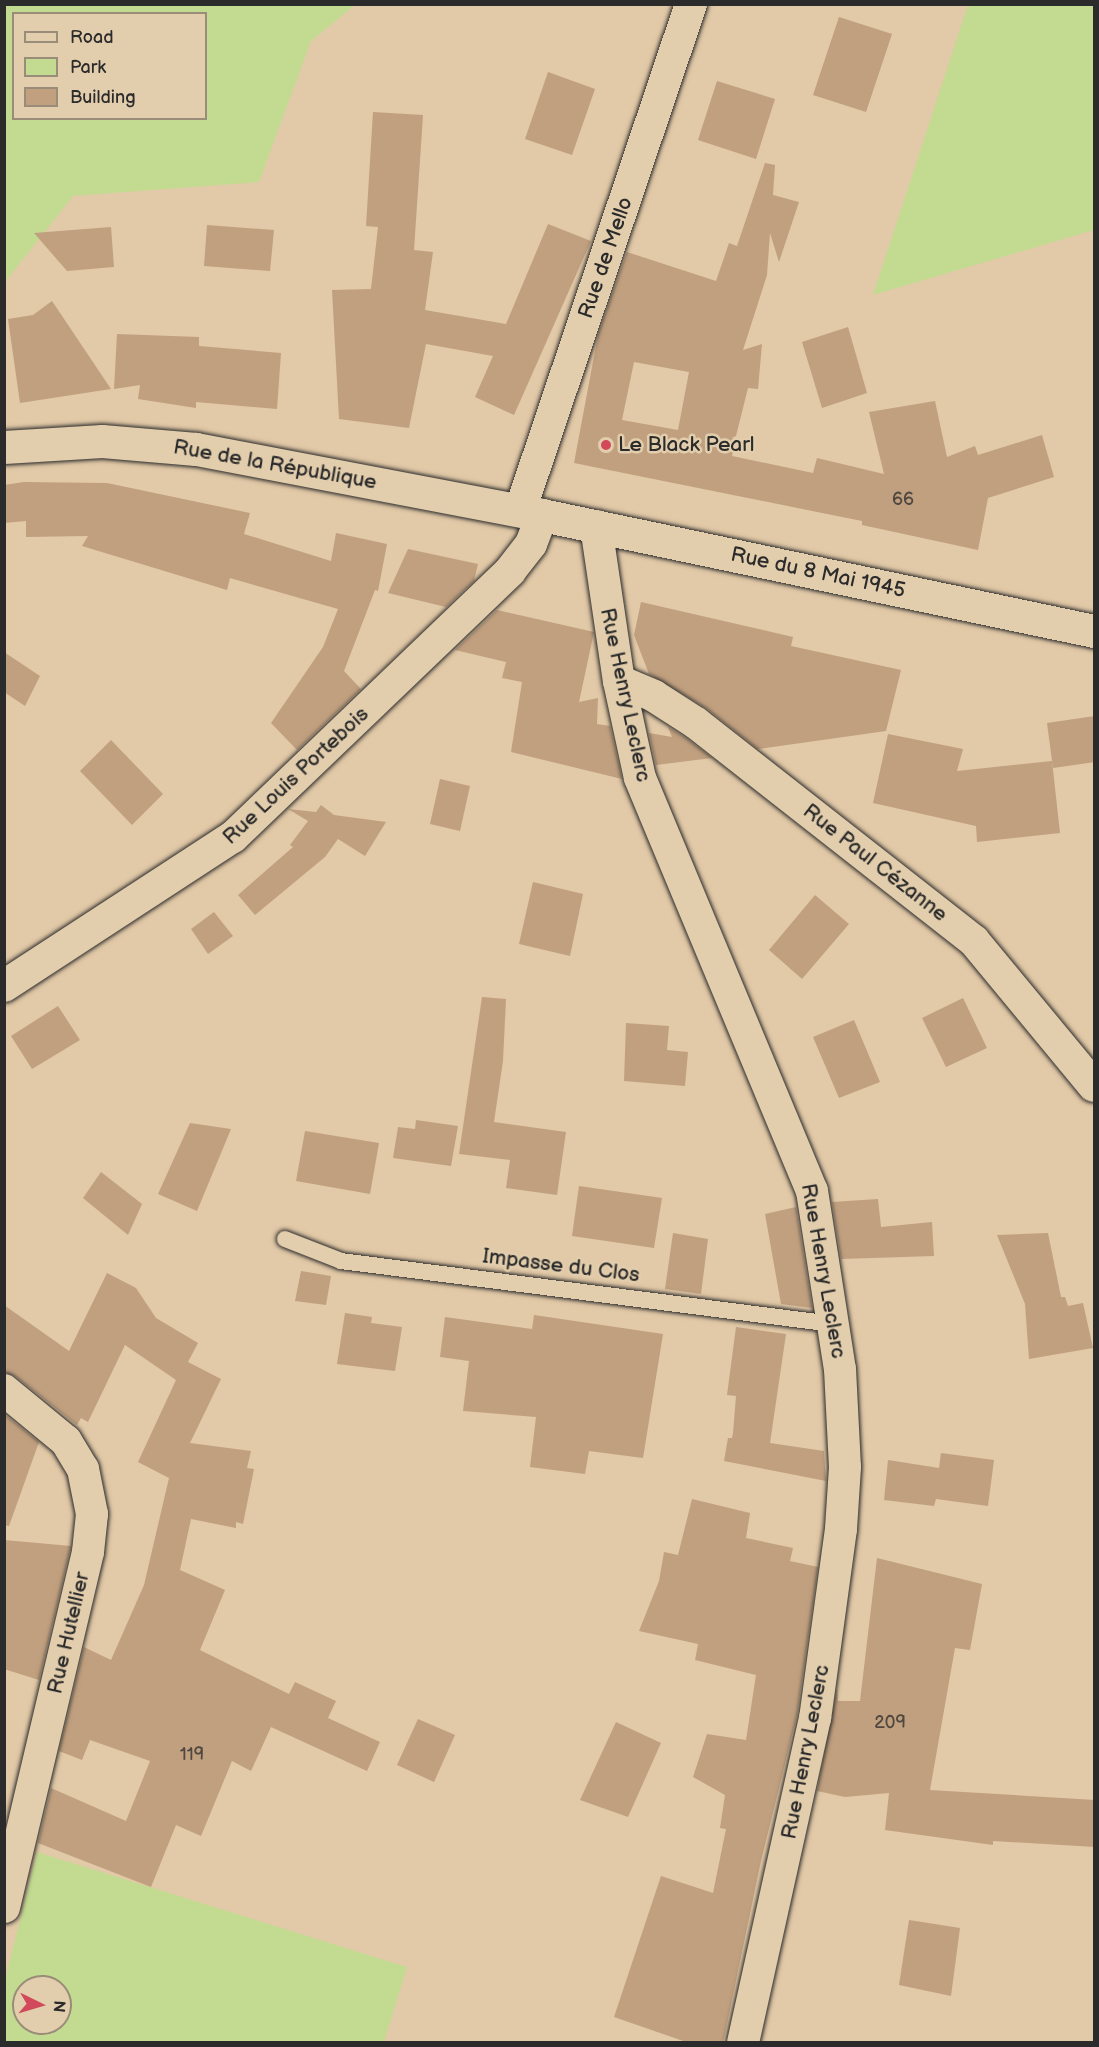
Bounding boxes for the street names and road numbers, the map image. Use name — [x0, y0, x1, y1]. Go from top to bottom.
street label: Rue de Mello — [573, 194, 639, 322]
street label: Rue de la République — [171, 435, 379, 495]
street label: Rue du 8 Mai 1945 — [728, 542, 908, 604]
street label: Rue Henry Leclerc — [594, 605, 656, 785]
street label: Rue Louis Portebois — [218, 702, 374, 850]
street label: Rue Paul Cézanne — [798, 799, 952, 927]
street label: Rue Henry Leclerc — [795, 1181, 851, 1361]
street label: Impasse du Clos — [481, 1244, 641, 1288]
street label: Rue Hutellier — [43, 1570, 95, 1696]
street label: Rue Henry Leclerc — [777, 1662, 835, 1842]

